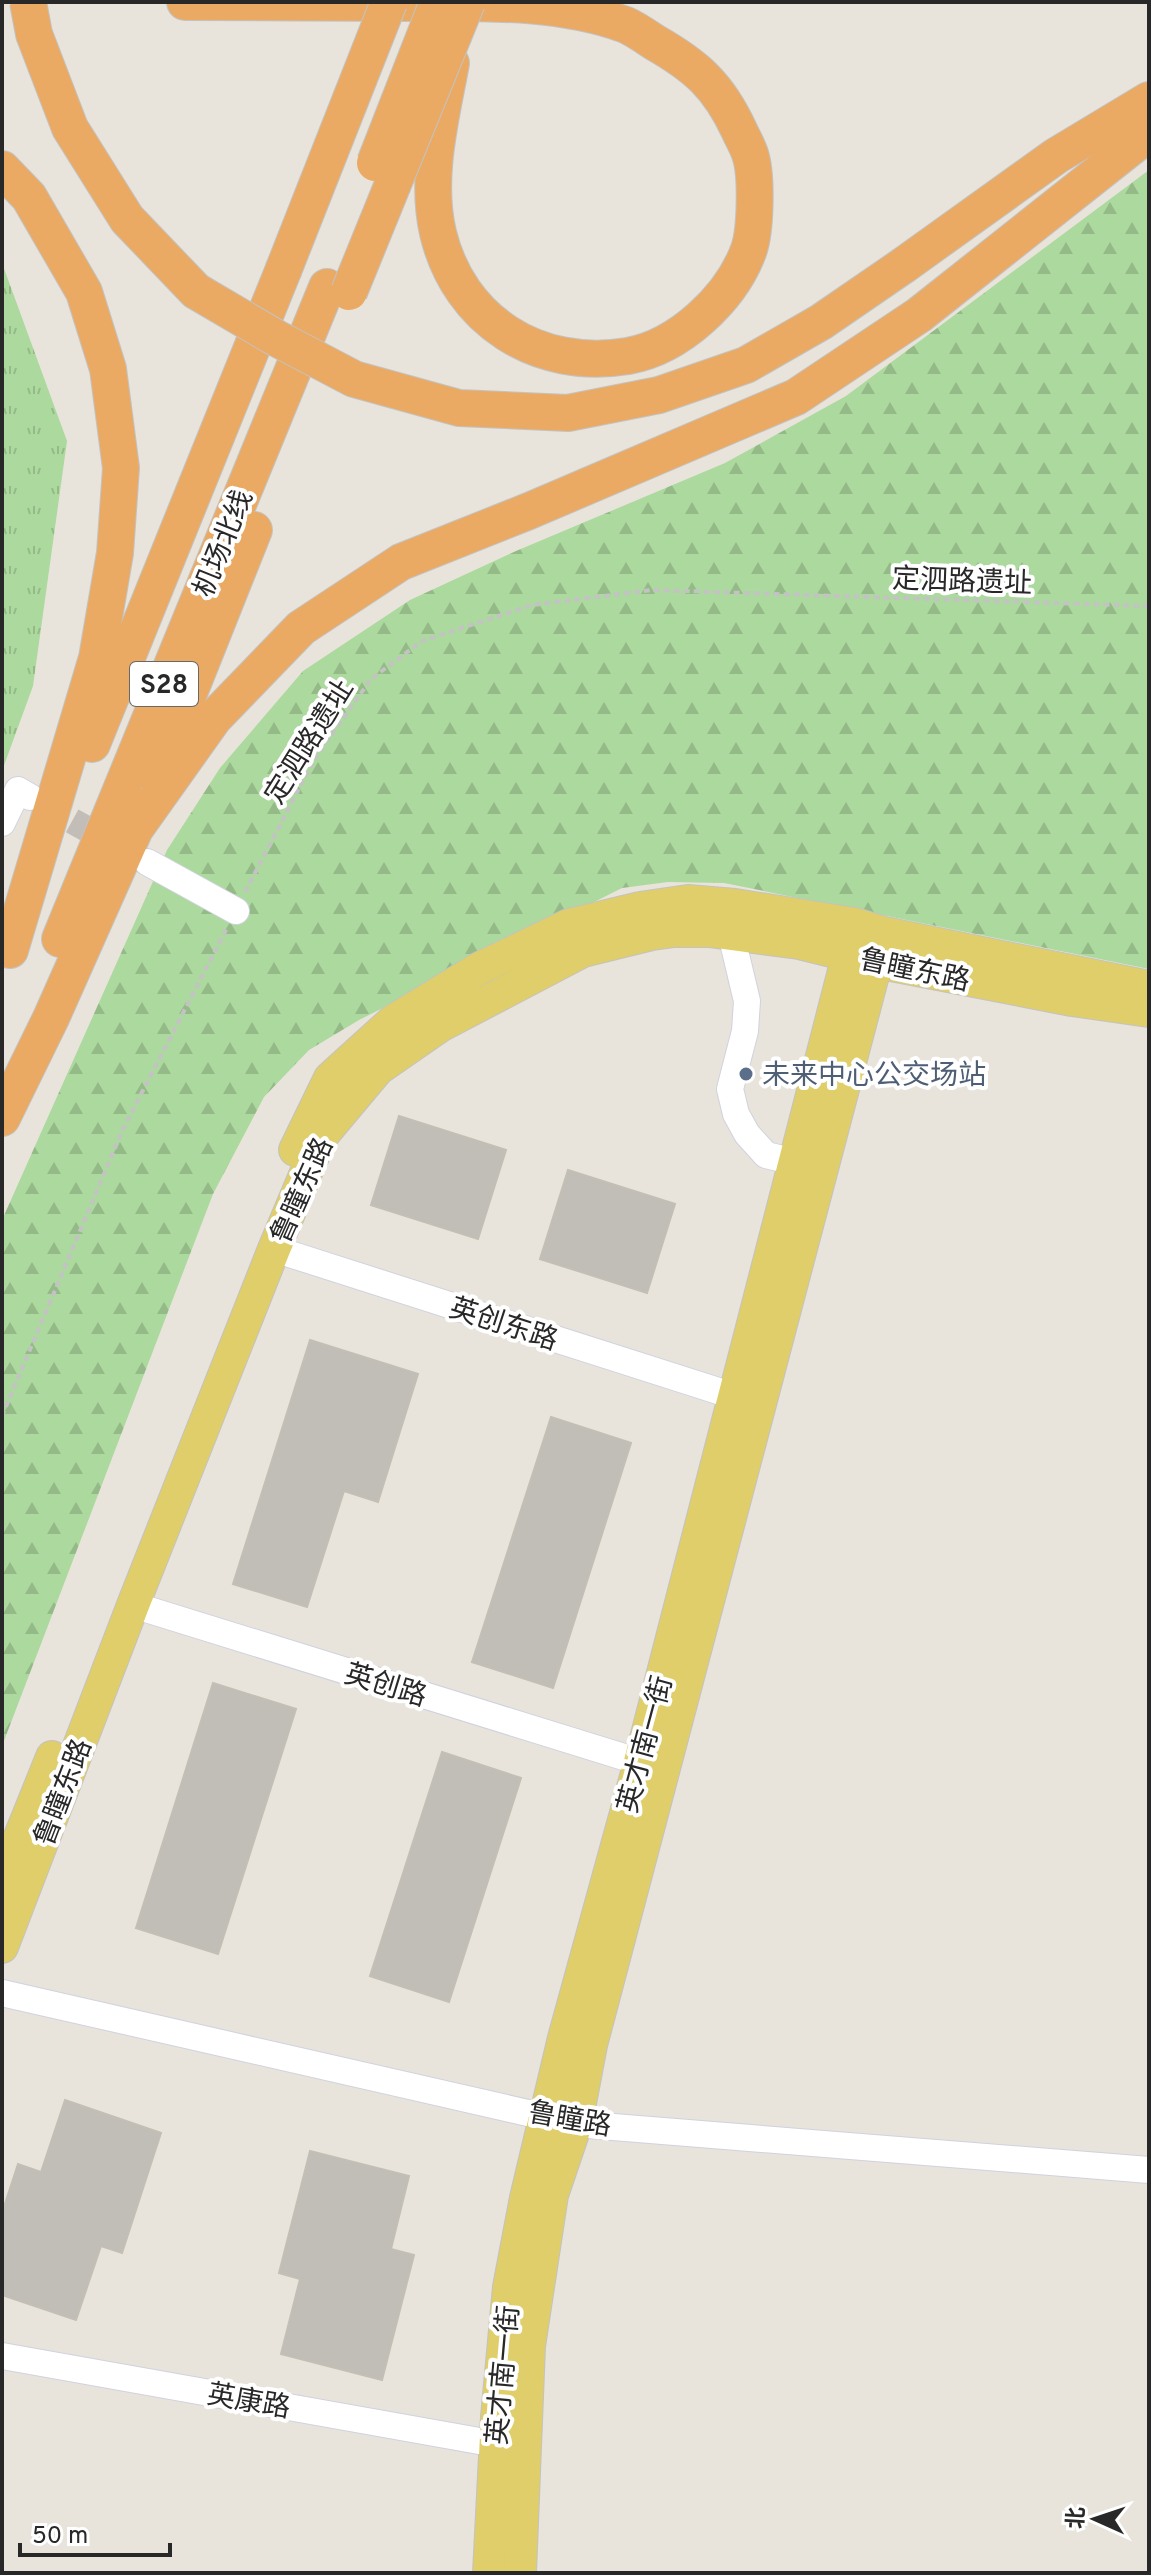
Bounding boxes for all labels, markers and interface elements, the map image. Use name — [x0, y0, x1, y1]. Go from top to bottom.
street label: 机场北线 — [187, 485, 262, 603]
street label: 定泗路遗址 — [891, 563, 1032, 603]
road number: S28 — [130, 662, 198, 706]
street label: 定泗路遗址 — [258, 674, 363, 811]
street label: 鲁瞳东路 — [856, 943, 973, 1001]
place label: 未来中心公交场站 — [762, 1059, 986, 1095]
marker: 未来中心公交场站 — [737, 1065, 755, 1083]
street label: 鲁瞳东路 — [265, 1133, 343, 1250]
street label: 英创东路 — [444, 1291, 562, 1360]
street label: 英创路 — [340, 1657, 431, 1716]
street label: 英才南一街 — [611, 1672, 682, 1817]
street label: 鲁瞳东路 — [28, 1734, 102, 1852]
street label: 鲁瞳路 — [525, 2096, 614, 2146]
street label: 英才南一街 — [481, 2304, 529, 2447]
street label: 英康路 — [204, 2378, 293, 2428]
north arrow — [1055, 2479, 1135, 2559]
text: 北 — [1063, 2506, 1092, 2530]
scale bar — [20, 2507, 170, 2557]
text: 50 m — [32, 2522, 88, 2552]

